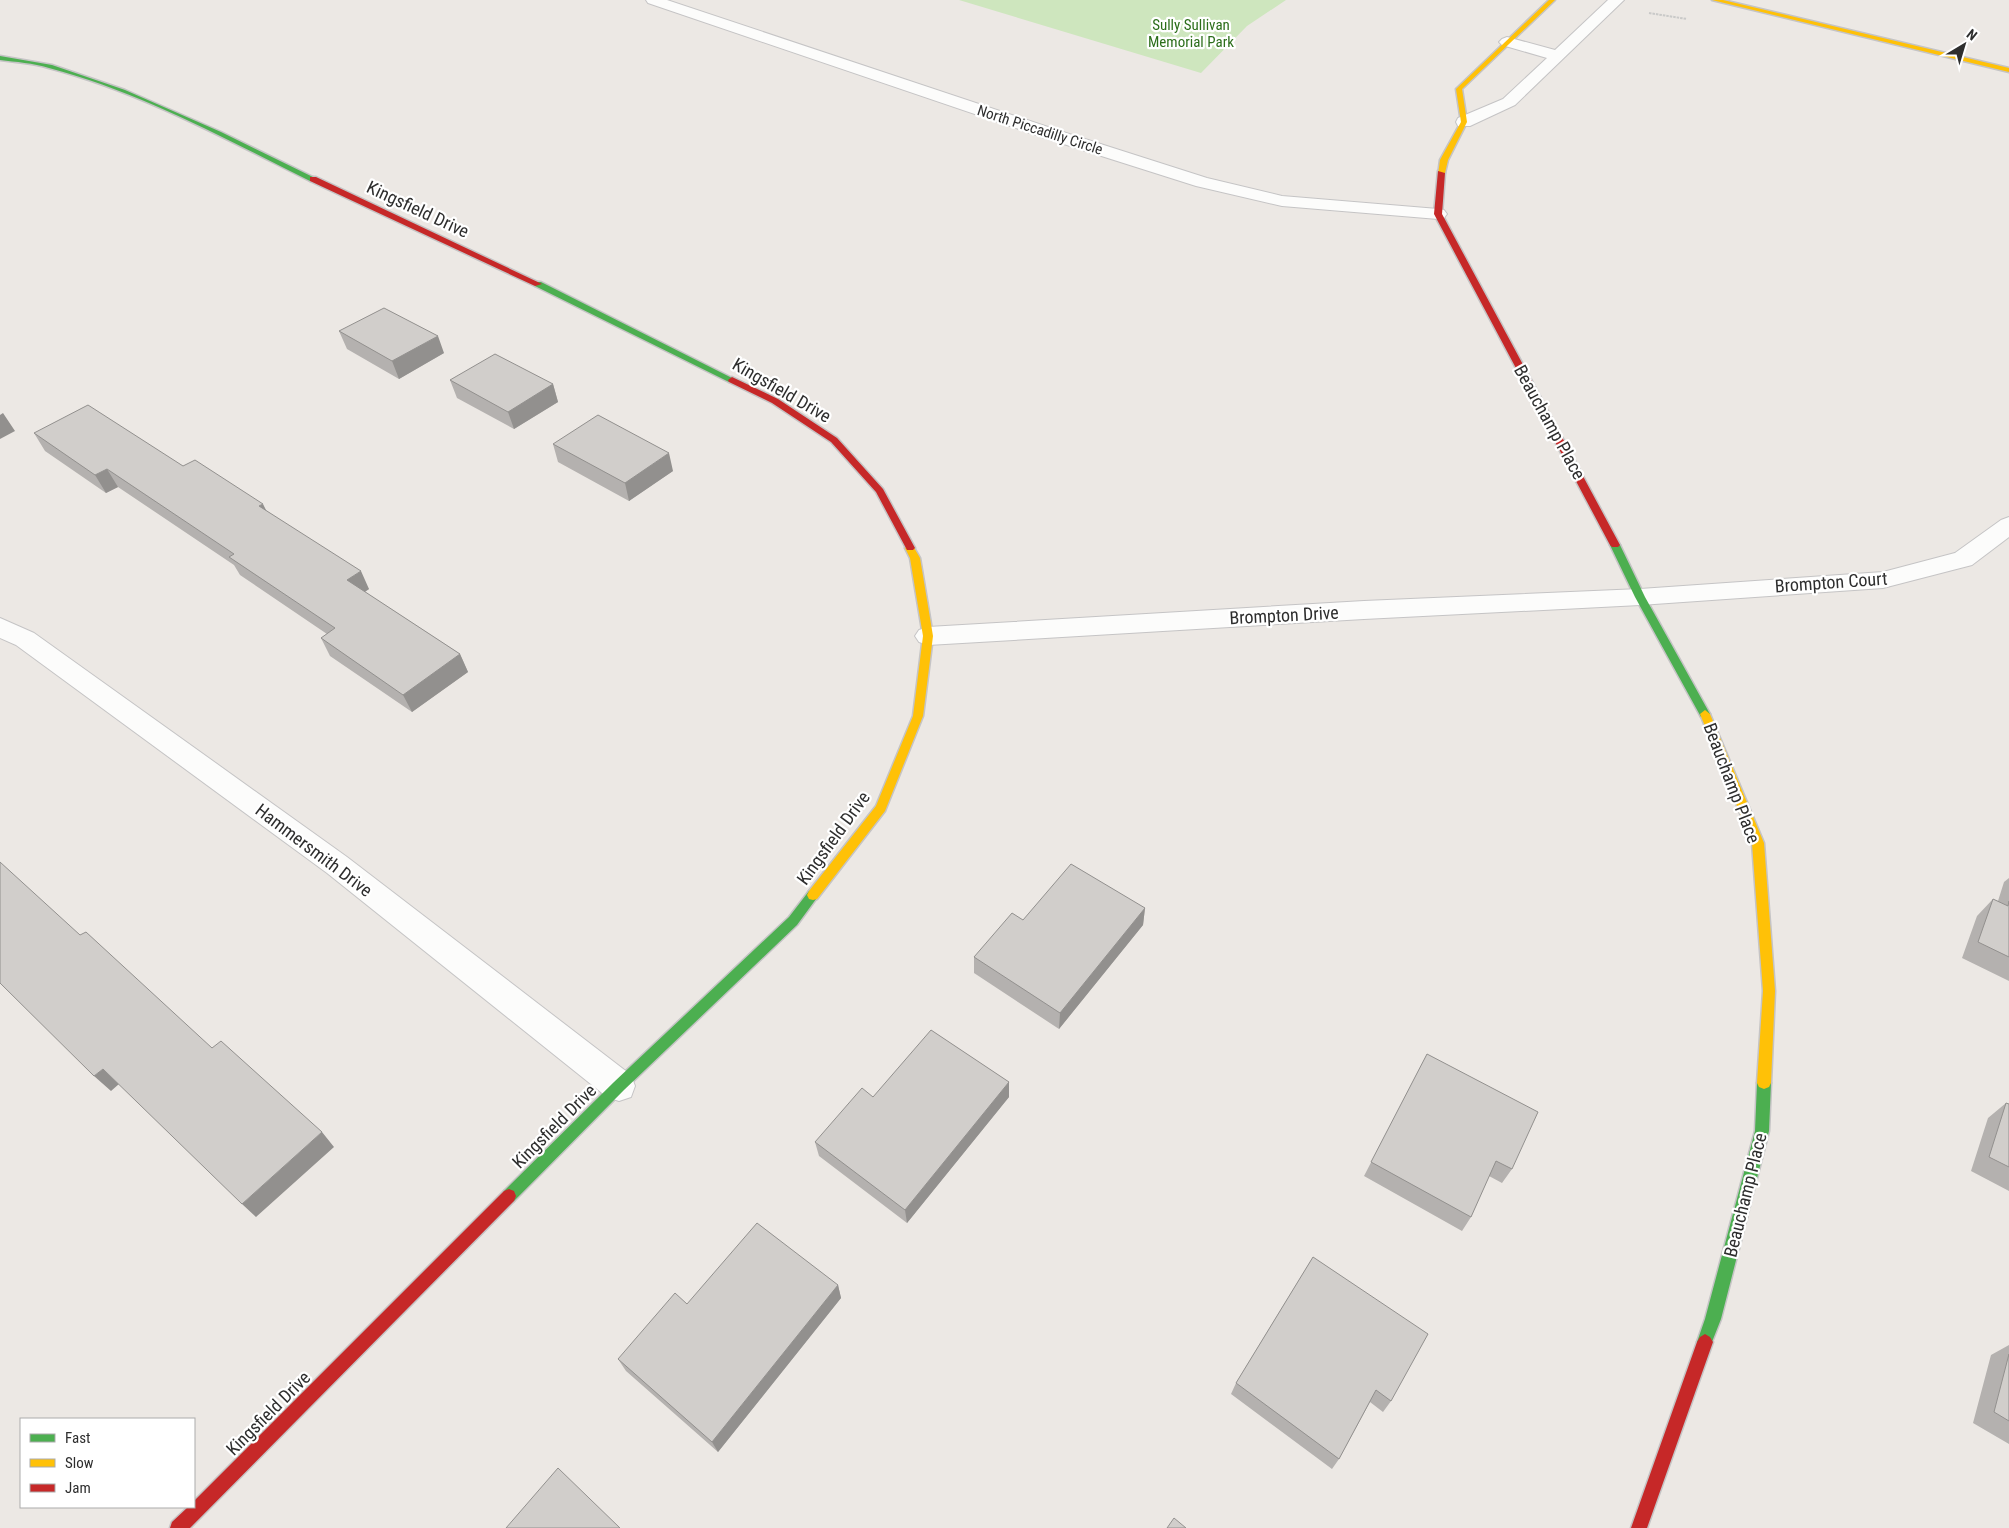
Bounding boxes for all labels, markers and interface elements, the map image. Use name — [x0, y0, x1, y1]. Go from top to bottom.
park label: Sully Sullivan Memorial Park — [1148, 16, 1234, 51]
north arrow — [1939, 20, 1989, 70]
text: N — [1964, 26, 1980, 44]
street label: North Piccadilly Circle — [975, 101, 1105, 159]
street label: Kingsfield Drive — [364, 176, 472, 242]
street label: Kingsfield Drive — [729, 353, 835, 427]
street label: Beauchamp Place — [1510, 361, 1590, 483]
street label: Brompton Court — [1774, 568, 1888, 596]
street label: Brompton Drive — [1229, 602, 1339, 628]
street label: Beauchamp Place — [1699, 720, 1765, 846]
street label: Kingsfield Drive — [792, 787, 874, 889]
street label: Hammersmith Drive — [251, 799, 377, 901]
street label: Kingsfield Drive — [508, 1080, 600, 1172]
street label: Beauchamp Place — [1719, 1131, 1771, 1259]
street label: Kingsfield Drive — [222, 1367, 314, 1459]
legend — [20, 1418, 195, 1508]
text: Fast — [65, 1429, 90, 1447]
text: Slow — [65, 1454, 94, 1472]
text: Jam — [65, 1479, 91, 1497]

